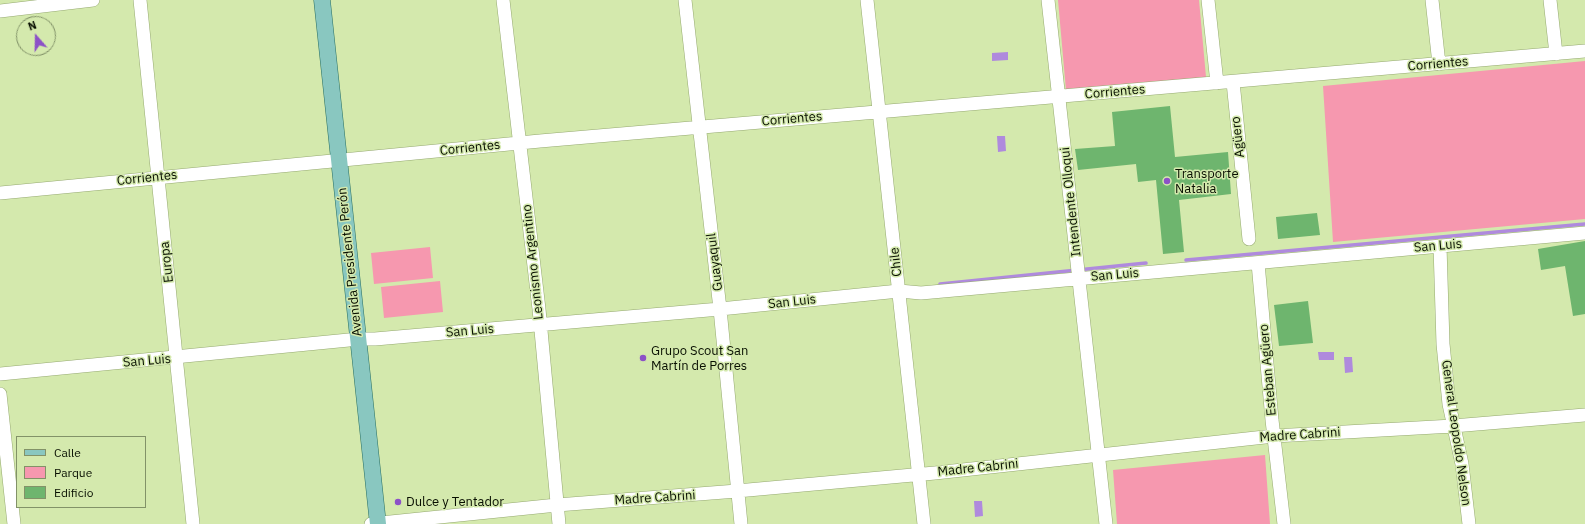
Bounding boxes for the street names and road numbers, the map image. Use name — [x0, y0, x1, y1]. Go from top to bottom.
street label: Corrientes — [1407, 54, 1469, 74]
street label: Corrientes — [1084, 82, 1146, 102]
street label: Corrientes — [761, 109, 823, 129]
street label: Agüero — [1228, 115, 1248, 159]
street label: Corrientes — [439, 137, 501, 159]
street label: Intendente Olloqui — [1057, 146, 1085, 258]
street label: Corrientes — [116, 167, 178, 189]
street label: Avenida Presidente Perón — [334, 187, 366, 337]
street label: Leonismo Argentino — [519, 203, 547, 321]
street label: Guayaquil — [704, 232, 726, 292]
street label: San Luis — [1413, 236, 1463, 256]
street label: Europa — [157, 241, 177, 283]
street label: Chile — [887, 247, 905, 277]
street label: San Luis — [1090, 265, 1140, 285]
street label: San Luis — [767, 292, 817, 312]
street label: San Luis — [445, 321, 495, 341]
street label: Esteban Agüero — [1256, 323, 1280, 417]
street label: San Luis — [122, 351, 172, 371]
street label: General Leopoldo Nelson — [1438, 359, 1474, 507]
street label: Madre Cabrini — [1259, 424, 1341, 446]
street label: Madre Cabrini — [937, 456, 1019, 480]
street label: Madre Cabrini — [614, 487, 696, 509]

